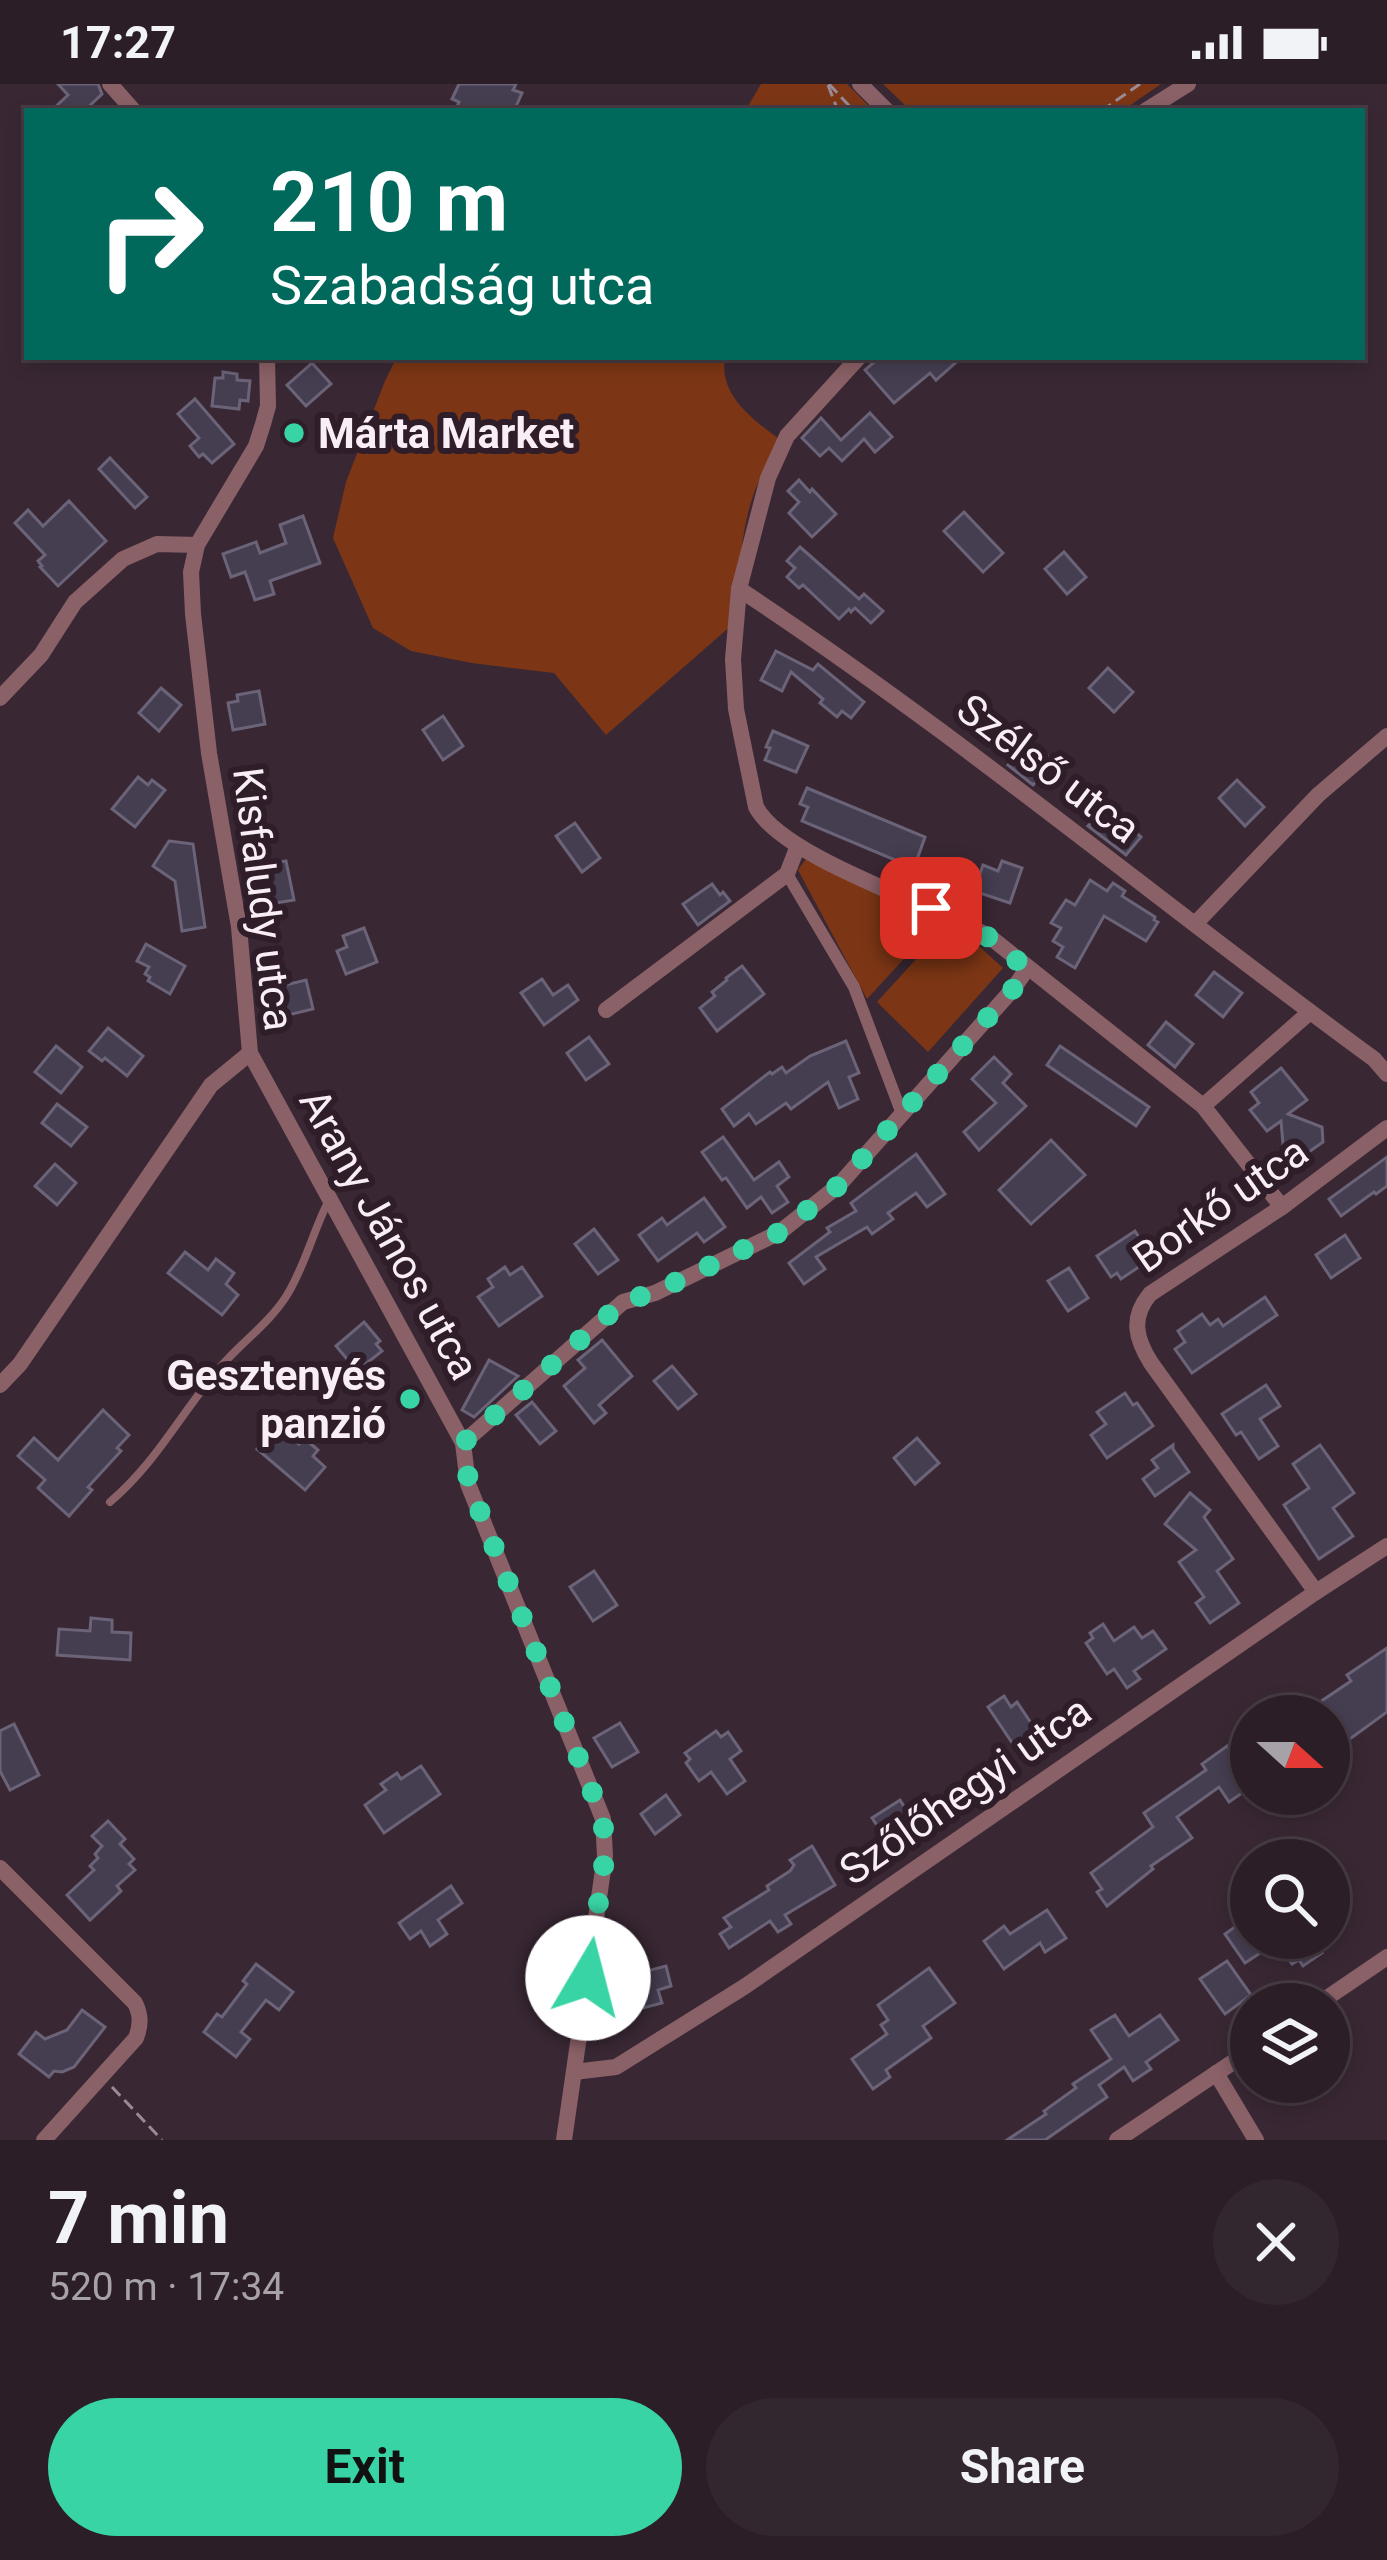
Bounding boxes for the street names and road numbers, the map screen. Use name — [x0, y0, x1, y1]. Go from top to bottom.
street label: Szélső utca — [948, 684, 1150, 853]
street label: Kisfaludy utca — [223, 765, 304, 1033]
street label: Arany János utca — [290, 1081, 490, 1388]
street label: Borkő utca — [1124, 1126, 1317, 1282]
street label: Szőlőhegyi utca — [830, 1686, 1100, 1895]

